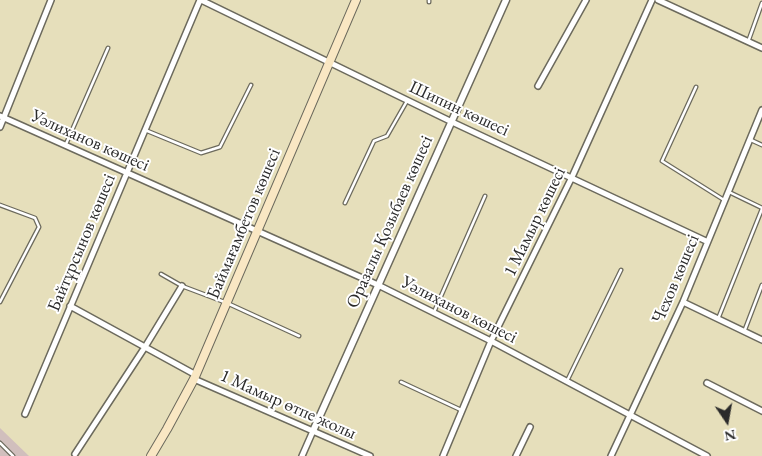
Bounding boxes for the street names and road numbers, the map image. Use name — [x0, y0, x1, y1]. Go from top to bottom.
street label: Шипин көшесі — [406, 76, 512, 142]
street label: Уәлиханов көшесі — [28, 105, 152, 177]
street label: Оразалы Қозыбаев көшесі — [342, 132, 438, 312]
street label: Баймағамбетов көшесі — [202, 145, 286, 303]
street label: 1 Мамыр көшесі — [499, 164, 571, 280]
street label: Байтұрсынов көшесі — [43, 171, 121, 315]
street label: Чехов көшесі — [648, 231, 704, 327]
street label: Уәлиханов көшесі — [397, 272, 521, 348]
street label: 1 Мамыр өтпе жолы — [217, 365, 359, 445]

